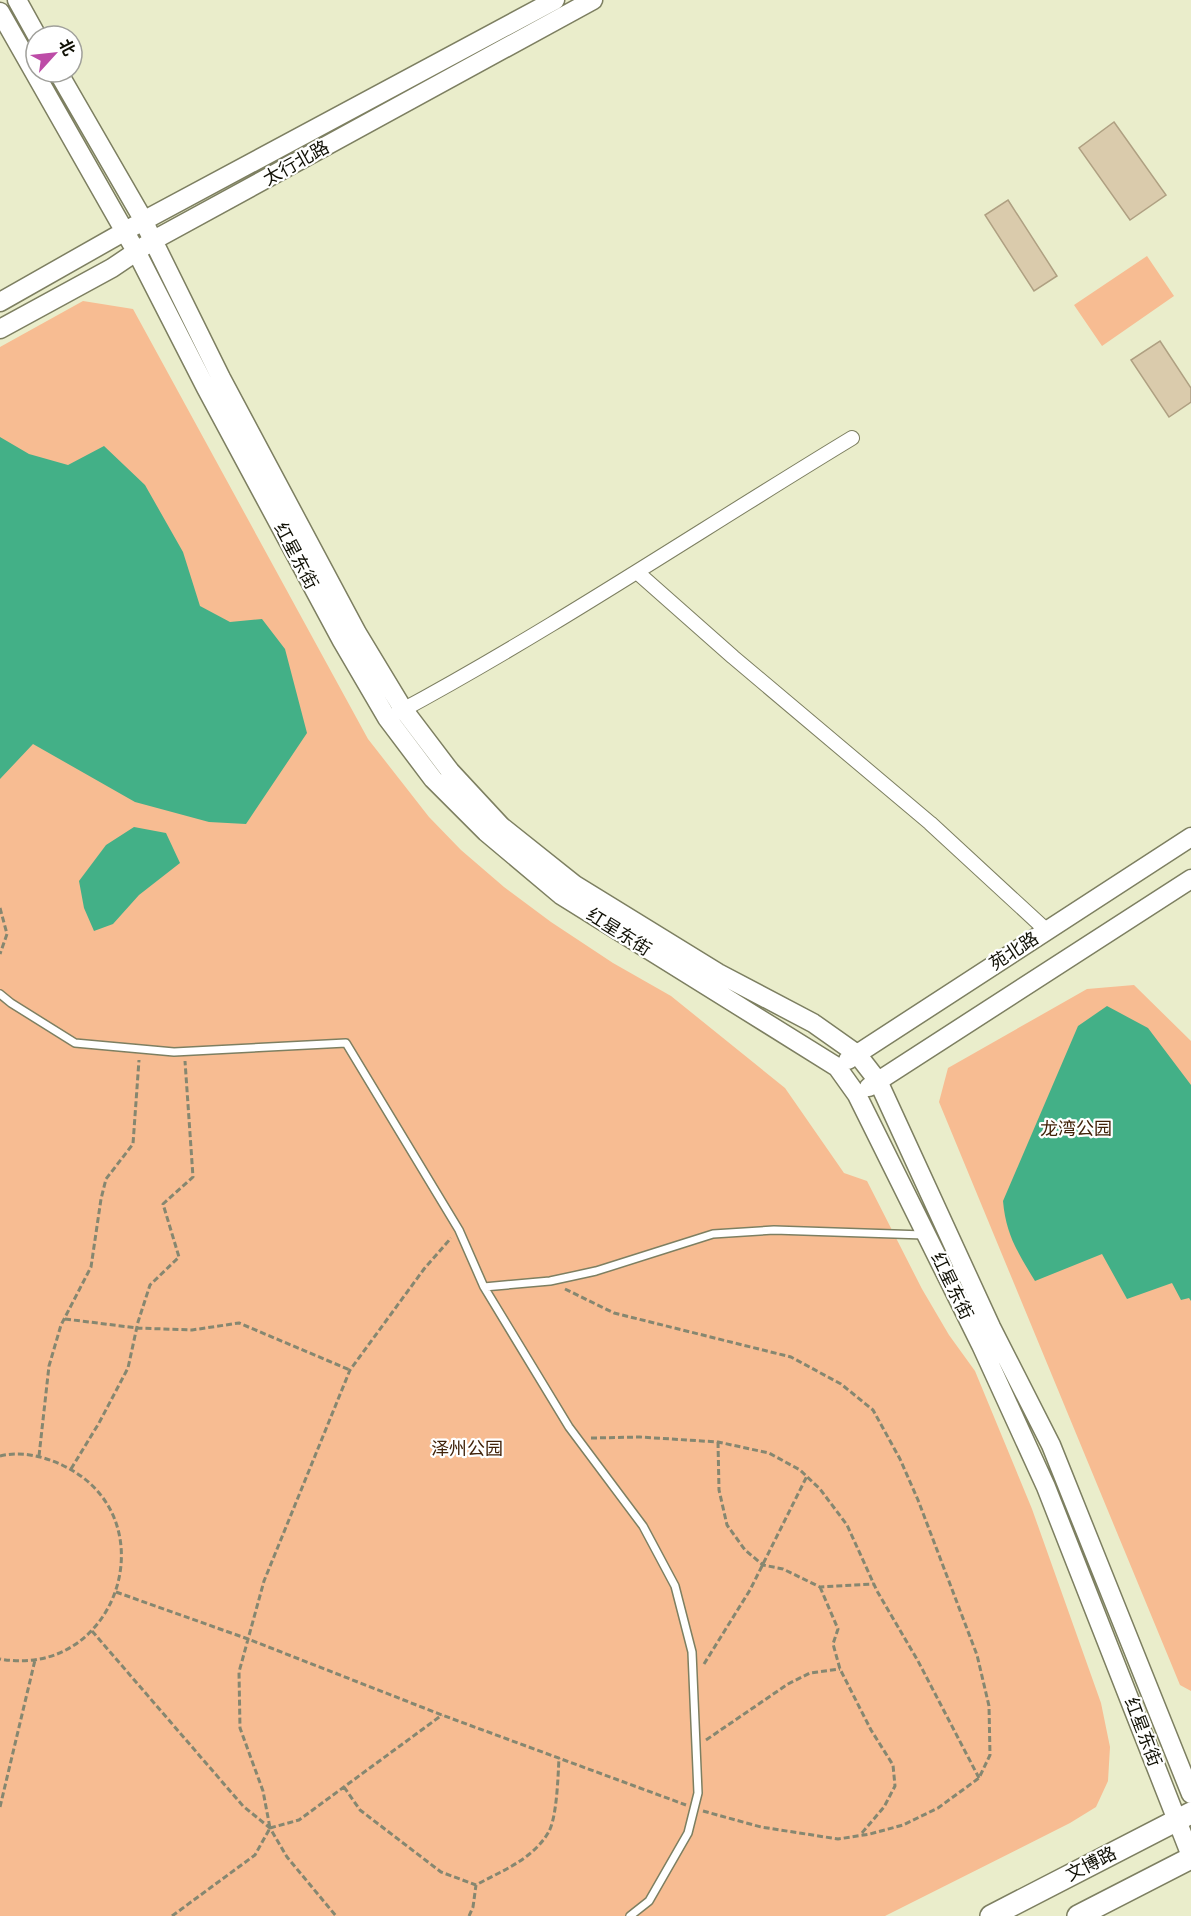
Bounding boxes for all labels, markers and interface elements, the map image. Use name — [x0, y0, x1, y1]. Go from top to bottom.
north arrow — [24, 24, 84, 84]
text: 北 — [56, 36, 78, 58]
street label: 太行北路 — [260, 137, 332, 189]
street label: 红星东街 — [270, 520, 322, 592]
street label: 红星东街 — [583, 904, 655, 960]
street label: 苑北路 — [986, 928, 1042, 974]
park label: 龙湾公园 — [1040, 1119, 1112, 1139]
street label: 红星东街 — [927, 1249, 977, 1323]
park label: 泽州公园 — [431, 1439, 503, 1459]
street label: 红星东街 — [1121, 1695, 1165, 1769]
street label: 文博路 — [1062, 1843, 1120, 1885]

